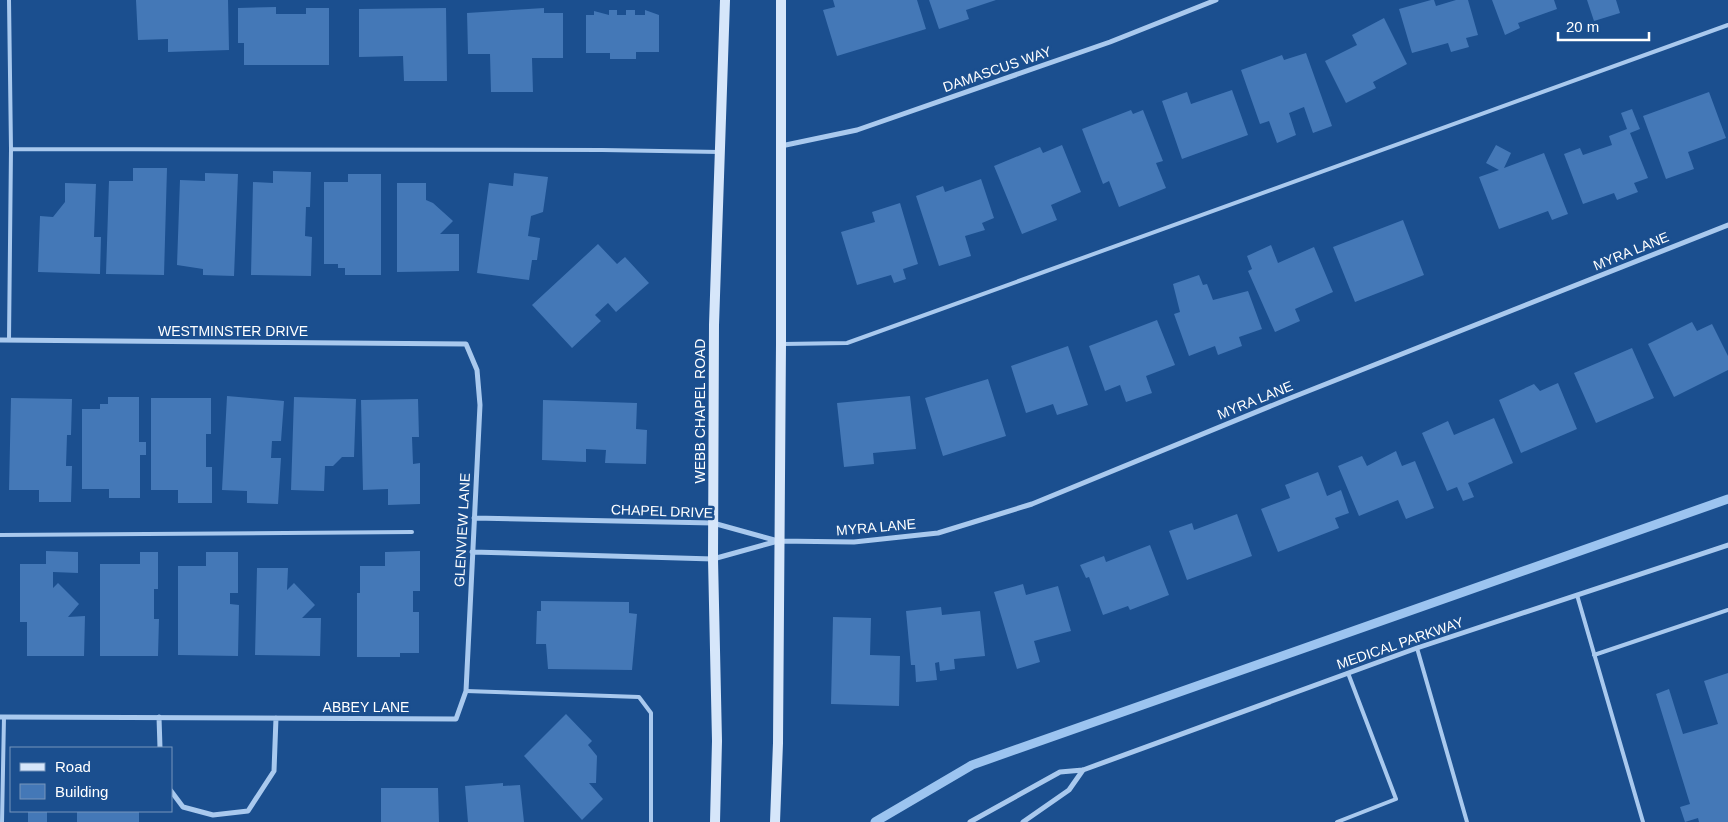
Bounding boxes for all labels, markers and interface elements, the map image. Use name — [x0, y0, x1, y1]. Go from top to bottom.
scale bar — [1558, 10, 1649, 42]
text: 20 m — [1566, 18, 1599, 35]
street label: DAMASCUS WAY — [941, 43, 1054, 95]
street label: MYRA LANE — [1591, 229, 1671, 273]
street label: WESTMINSTER DRIVE — [158, 323, 308, 339]
street label: WEBB CHAPEL ROAD — [692, 339, 708, 483]
street label: MYRA LANE — [1215, 378, 1295, 422]
street label: GLENVIEW LANE — [451, 472, 473, 588]
street label: CHAPEL DRIVE — [611, 501, 713, 521]
street label: MYRA LANE — [835, 516, 917, 538]
street label: MEDICAL PARKWAY — [1335, 614, 1466, 672]
street label: ABBEY LANE — [323, 699, 409, 715]
legend — [10, 747, 172, 812]
text: Road — [55, 758, 91, 775]
text: Building — [55, 783, 108, 800]

